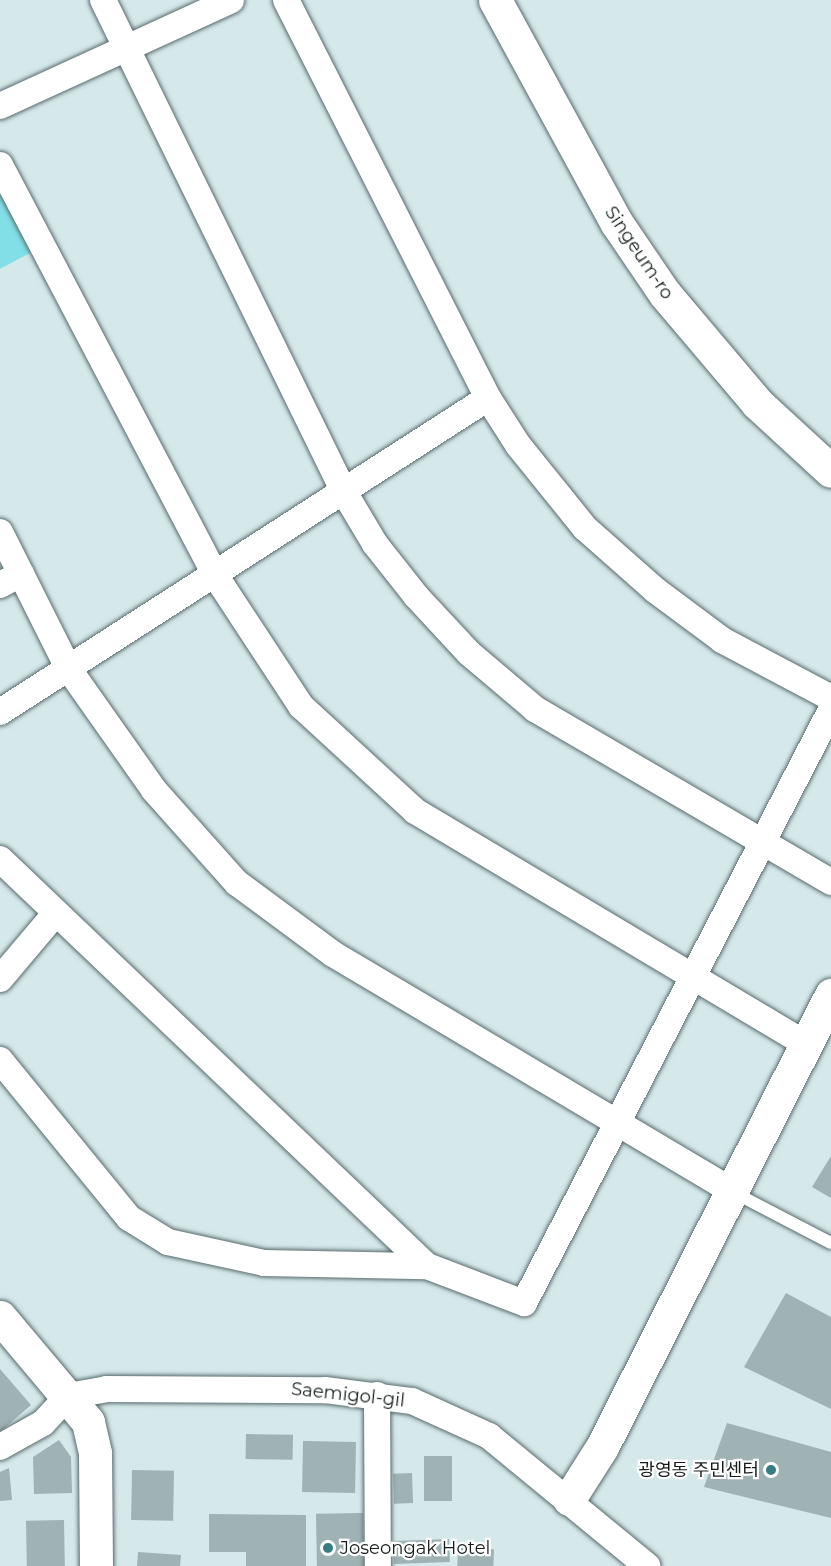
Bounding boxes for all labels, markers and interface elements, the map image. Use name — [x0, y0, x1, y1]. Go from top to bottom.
street label: Singeum-ro — [600, 202, 678, 304]
street label: Saemigol-gil — [290, 1378, 406, 1412]
place label: 광영동 주민센터 — [638, 1459, 759, 1481]
marker: 광영동 주민센터 — [764, 1463, 778, 1477]
place label: Joseongak Hotel — [340, 1537, 490, 1559]
marker: Joseongak Hotel — [321, 1541, 335, 1555]

